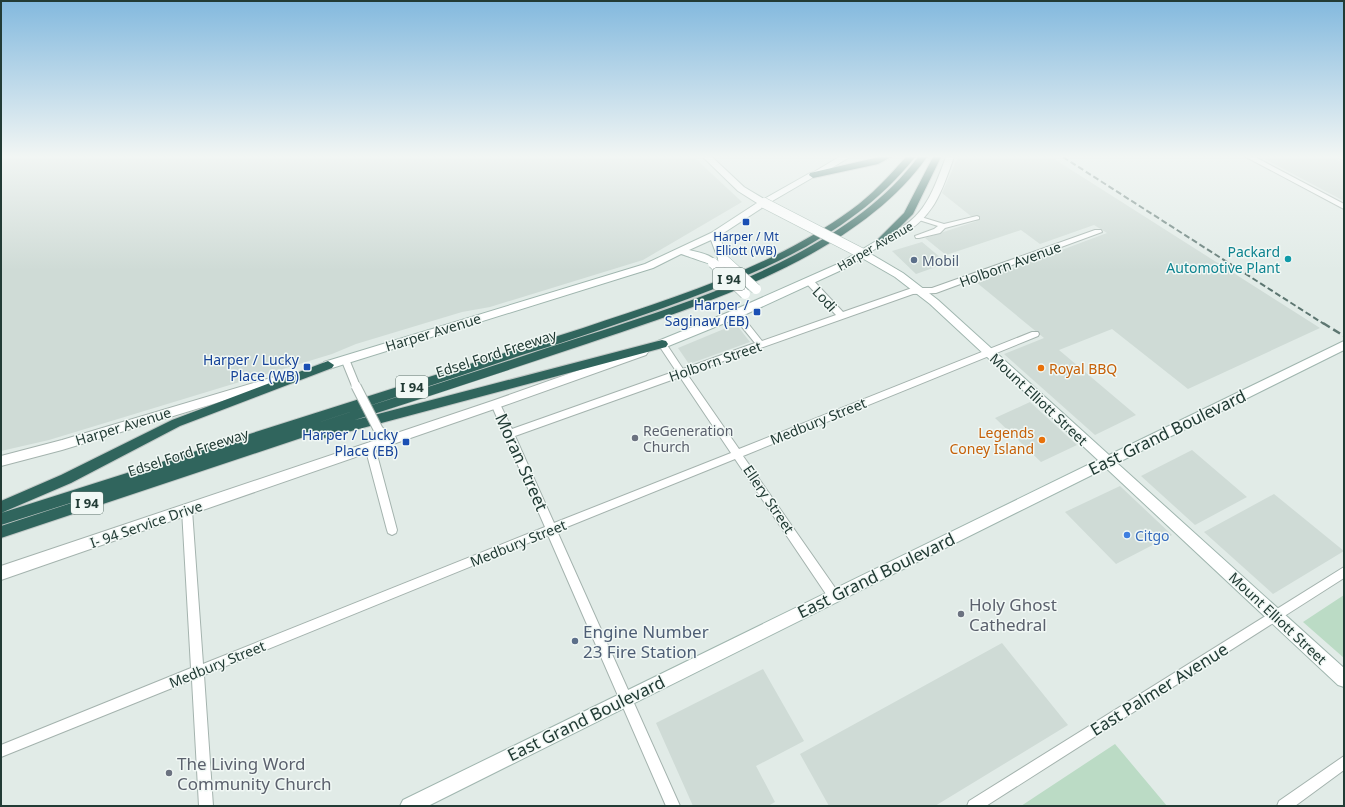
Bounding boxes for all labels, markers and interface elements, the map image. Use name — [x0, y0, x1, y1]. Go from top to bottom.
marker: Harper / Mt Elliott (WB) — [741, 217, 751, 227]
street label: Harper Avenue — [834, 217, 916, 275]
place label: Harper / Mt Elliott (WB) — [713, 228, 779, 259]
street label: Holborn Avenue — [957, 237, 1064, 291]
place label: Packard Automotive Plant — [1166, 242, 1280, 277]
place label: Mobil — [922, 251, 959, 270]
marker: Packard Automotive Plant — [1283, 254, 1293, 264]
marker: Mobil — [909, 255, 919, 265]
road number: I 94 — [713, 268, 745, 290]
street label: Lodi — [808, 282, 842, 316]
place label: Harper / Saginaw (EB) — [665, 295, 750, 330]
marker: Harper / Saginaw (EB) — [752, 307, 762, 317]
street label: Harper Avenue — [383, 308, 483, 356]
street label: Edsel Ford Freeway — [433, 324, 560, 382]
street label: Holborn Street — [666, 336, 764, 386]
street label: Mount Elliott Street — [986, 349, 1092, 449]
place label: Harper / Lucky Place (WB) — [203, 350, 300, 385]
place label: Royal BBQ — [1049, 359, 1117, 378]
marker: Harper / Lucky Place (WB) — [302, 362, 312, 372]
marker: Royal BBQ — [1036, 363, 1046, 373]
road number: I 94 — [396, 376, 428, 398]
street label: East Grand Boulevard — [1084, 384, 1250, 480]
street label: Medbury Street — [767, 393, 869, 449]
street label: Harper Avenue — [73, 402, 173, 450]
street label: Moran Street — [490, 410, 554, 514]
place label: ReGeneration Church — [643, 421, 733, 456]
street label: Edsel Ford Freeway — [125, 423, 252, 481]
place label: Legends Coney Island — [949, 423, 1034, 458]
place label: Harper / Lucky Place (EB) — [302, 425, 399, 460]
marker: ReGeneration Church — [630, 433, 640, 443]
marker: Legends Coney Island — [1037, 435, 1047, 445]
marker: Harper / Lucky Place (EB) — [401, 437, 411, 447]
street label: Ellery Street — [739, 461, 799, 537]
road number: I 94 — [71, 492, 103, 514]
street label: I- 94 Service Drive — [87, 496, 205, 552]
street label: Medbury Street — [467, 515, 569, 571]
place label: Citgo — [1135, 526, 1170, 545]
street label: East Grand Boulevard — [793, 527, 959, 623]
marker: Citgo — [1122, 530, 1132, 540]
street label: Mount Elliott Street — [1225, 568, 1331, 668]
place label: Holy Ghost Cathedral — [969, 593, 1057, 636]
marker: Holy Ghost Cathedral — [956, 609, 966, 619]
place label: Engine Number 23 Fire Station — [583, 620, 709, 663]
street label: Medbury Street — [166, 636, 268, 692]
marker: Engine Number 23 Fire Station — [570, 636, 580, 646]
street label: East Palmer Avenue — [1086, 637, 1232, 741]
street label: East Grand Boulevard — [503, 670, 669, 766]
place label: The Living Word Community Church — [177, 752, 332, 795]
marker: The Living Word Community Church — [164, 768, 174, 778]

